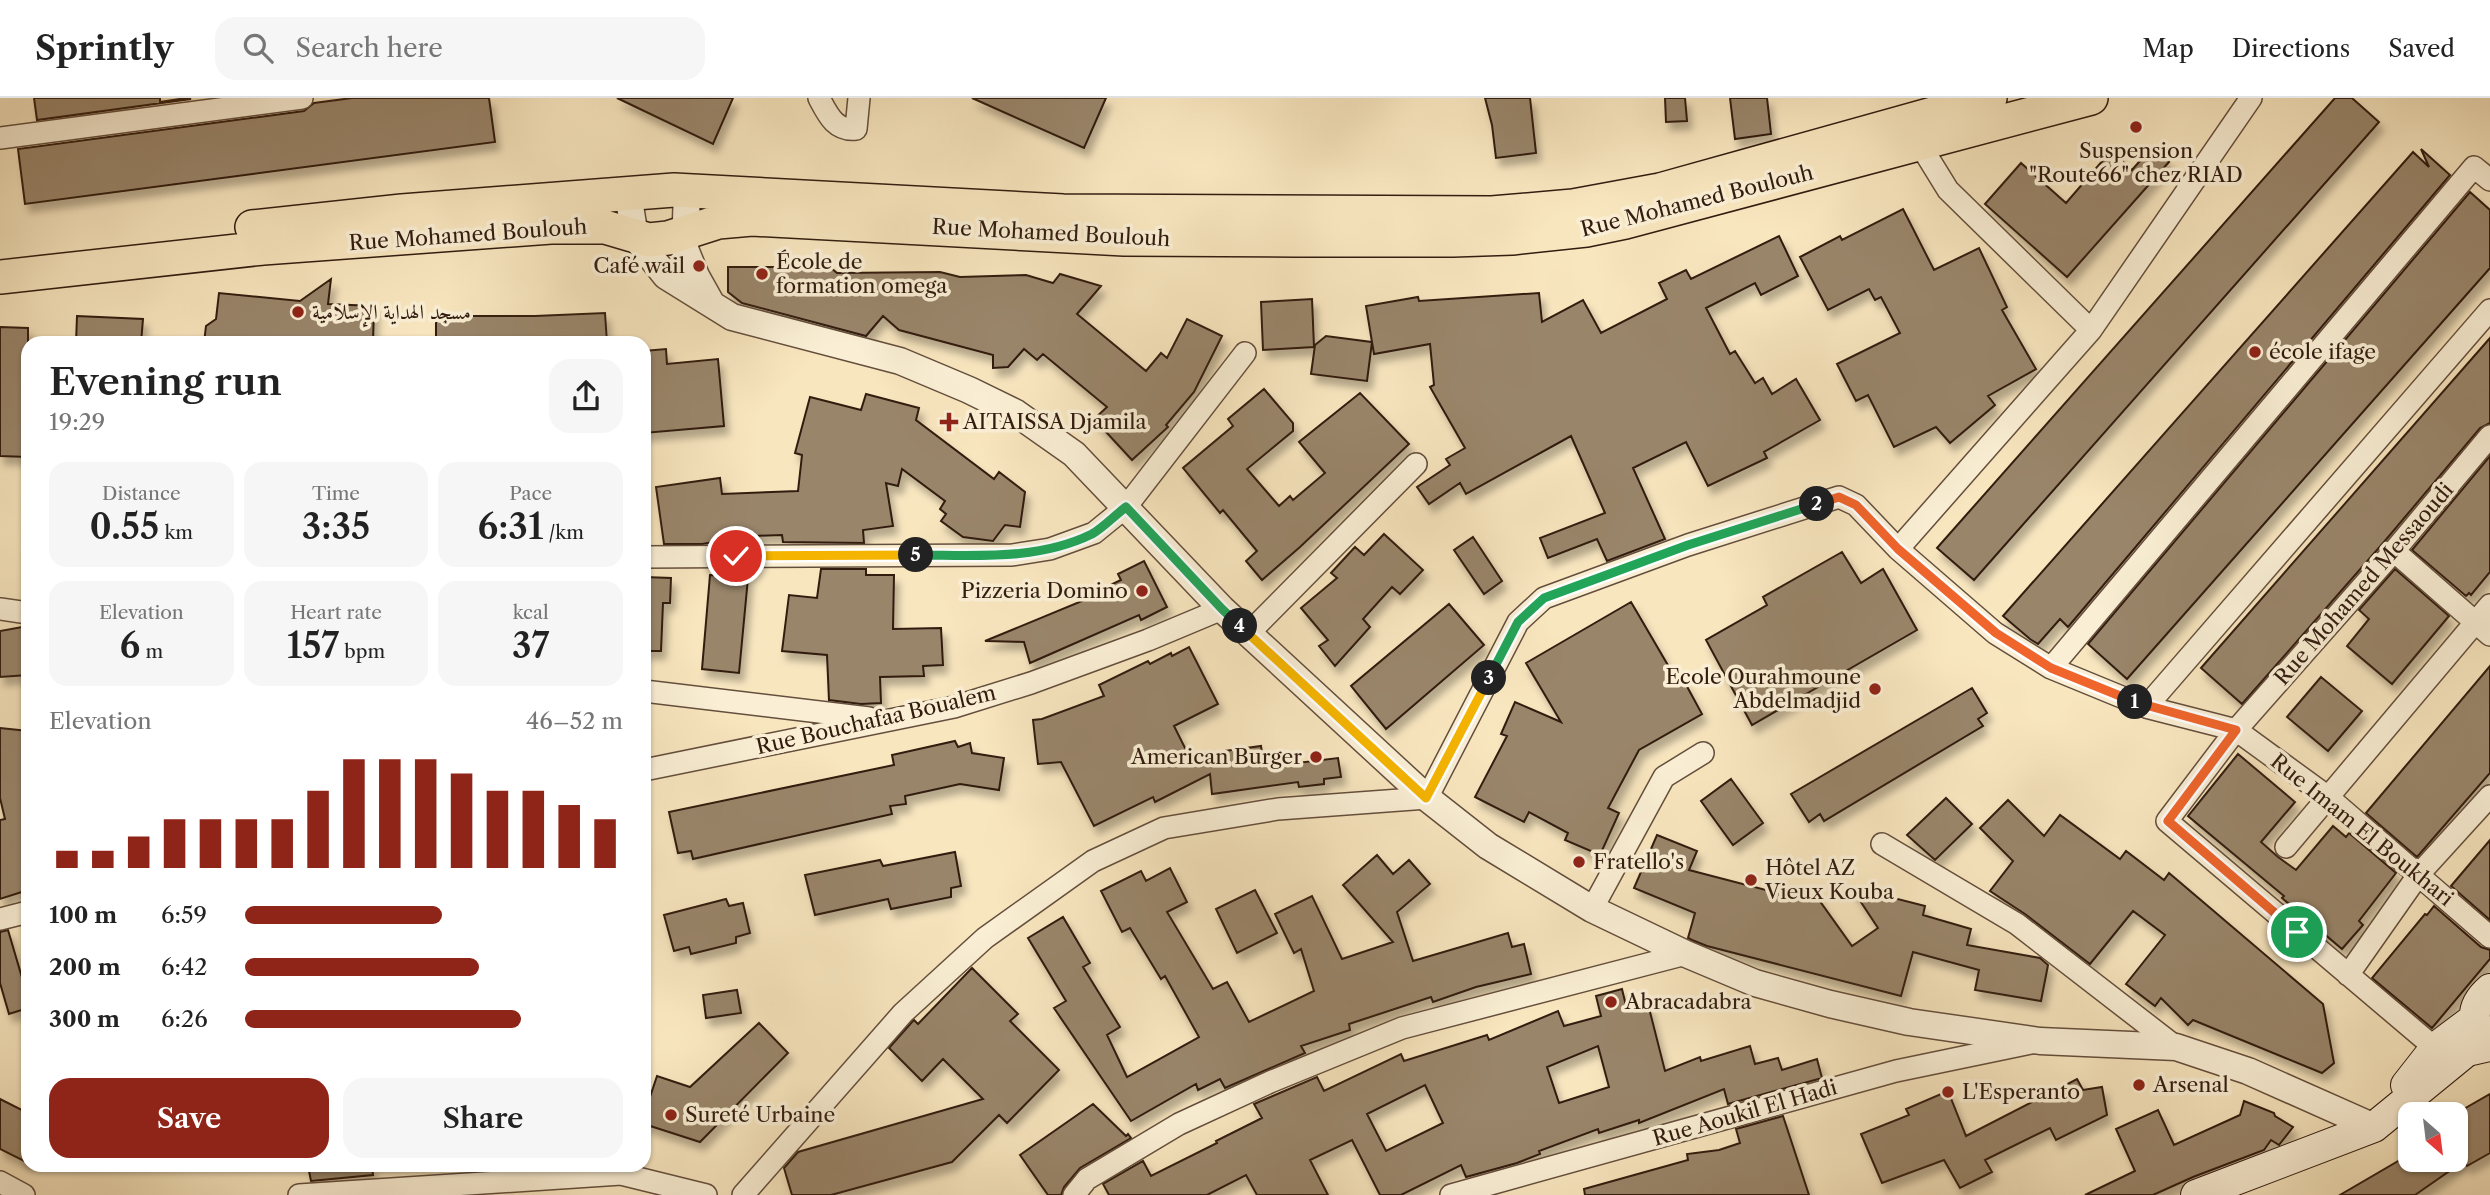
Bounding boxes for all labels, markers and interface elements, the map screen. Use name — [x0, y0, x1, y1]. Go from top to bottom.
search box — [215, 17, 705, 80]
text: Sprintly — [35, 28, 173, 69]
icon: search — [239, 29, 277, 67]
text: Search here — [295, 32, 443, 64]
text: Map — [2142, 34, 2194, 63]
text: Directions — [2232, 34, 2350, 63]
text: Saved — [2388, 34, 2455, 63]
marker: Suspension "Route66" chez RIAD — [2128, 119, 2144, 135]
place label: Suspension "Route66" chez RIAD — [2029, 138, 2243, 187]
street label: Rue Mohamed Boulouh — [1578, 159, 1816, 242]
street label: Rue Mohamed Boulouh — [348, 214, 588, 255]
street label: Rue Mohamed Boulouh — [931, 214, 1171, 251]
place label: École de formation omega — [776, 249, 948, 298]
place label: Café wail — [593, 253, 685, 278]
marker: Café wail — [691, 258, 707, 274]
marker: École de formation omega — [754, 266, 770, 282]
place label: مسجد الهداية الإسلامية — [312, 299, 471, 328]
marker: مسجد الهداية الإسلامية — [290, 304, 306, 320]
place label: école ifage — [2269, 339, 2376, 364]
marker: école ifage — [2247, 344, 2263, 360]
text: Evening run — [49, 358, 282, 405]
button: share — [549, 359, 623, 433]
text: 19:29 — [49, 408, 105, 436]
place label: AITAISSA Djamila — [962, 409, 1148, 434]
marker: AITAISSA Djamila — [941, 414, 957, 430]
street label: Rue Mohamed Messaoudi — [2269, 477, 2458, 690]
text: Distance — [102, 482, 181, 505]
text: Time — [312, 482, 360, 505]
text: Pace — [509, 482, 552, 505]
pin: 2 — [1800, 486, 1834, 522]
text: 2 — [1811, 492, 1822, 515]
text: 0.55 — [90, 505, 159, 548]
text: 3:35 — [302, 505, 370, 548]
text: 6:31 — [477, 505, 543, 548]
text: km — [159, 521, 193, 544]
text: /km — [543, 521, 584, 544]
pin — [706, 526, 766, 586]
icon: check — [717, 537, 755, 575]
pin: 5 — [898, 538, 934, 573]
text: 5 — [910, 543, 921, 566]
place label: Pizzeria Domino — [961, 578, 1128, 603]
marker: Pizzeria Domino — [1134, 583, 1150, 599]
text: Elevation — [99, 601, 184, 624]
text: Heart rate — [290, 601, 382, 624]
text: kcal — [513, 601, 549, 624]
pin: 4 — [1222, 608, 1258, 644]
text: 4 — [1234, 614, 1245, 637]
text: 6 — [120, 624, 140, 667]
text: 157 — [287, 624, 339, 667]
text: 37 — [512, 624, 549, 667]
text: m — [140, 640, 163, 663]
text: bpm — [339, 640, 385, 663]
pin: 3 — [1472, 660, 1506, 696]
place label: Ecole Ourahmoune Abdelmadjid — [1665, 664, 1861, 713]
text: 3 — [1483, 666, 1494, 689]
street label: Rue Bouchafaa Boualem — [753, 680, 999, 759]
marker: Ecole Ourahmoune Abdelmadjid — [1867, 681, 1883, 697]
pin: 1 — [2118, 684, 2152, 720]
text: 1 — [2130, 690, 2139, 713]
text: Elevation — [49, 707, 152, 735]
text: 46–52 m — [526, 707, 623, 735]
place label: American Burger — [1130, 744, 1302, 769]
street label: Rue Imam El Boukhari — [2266, 748, 2459, 911]
marker: American Burger — [1308, 749, 1324, 765]
place label: Fratello's — [1593, 849, 1684, 874]
marker: Fratello's — [1571, 854, 1587, 870]
place label: Hôtel AZ Vieux Kouba — [1764, 855, 1895, 904]
marker: Hôtel AZ Vieux Kouba — [1743, 872, 1759, 888]
text: 100 m — [49, 901, 117, 929]
text: 6:59 — [161, 901, 207, 929]
pin — [2267, 902, 2327, 962]
icon: arrive — [2278, 913, 2316, 951]
text: 200 m — [49, 953, 121, 981]
text: 6:42 — [161, 953, 207, 981]
place label: Abracadabra — [1624, 989, 1752, 1014]
marker: Abracadabra — [1603, 994, 1619, 1010]
text: 300 m — [49, 1005, 120, 1033]
text: 6:26 — [161, 1005, 208, 1033]
place label: Arsenal — [2152, 1072, 2229, 1097]
street label: Rue Aoukil El Hadi — [1650, 1074, 1840, 1151]
marker: Arsenal — [2131, 1077, 2147, 1093]
button: Save — [49, 1078, 329, 1158]
button: Share — [343, 1078, 623, 1158]
place label: L'Esperanto — [1962, 1079, 2080, 1104]
marker: L'Esperanto — [1940, 1084, 1956, 1100]
place label: Sureté Urbaine — [685, 1102, 835, 1127]
north arrow — [2398, 1102, 2468, 1172]
map controls — [2398, 1102, 2468, 1172]
marker: Sureté Urbaine — [663, 1107, 679, 1123]

